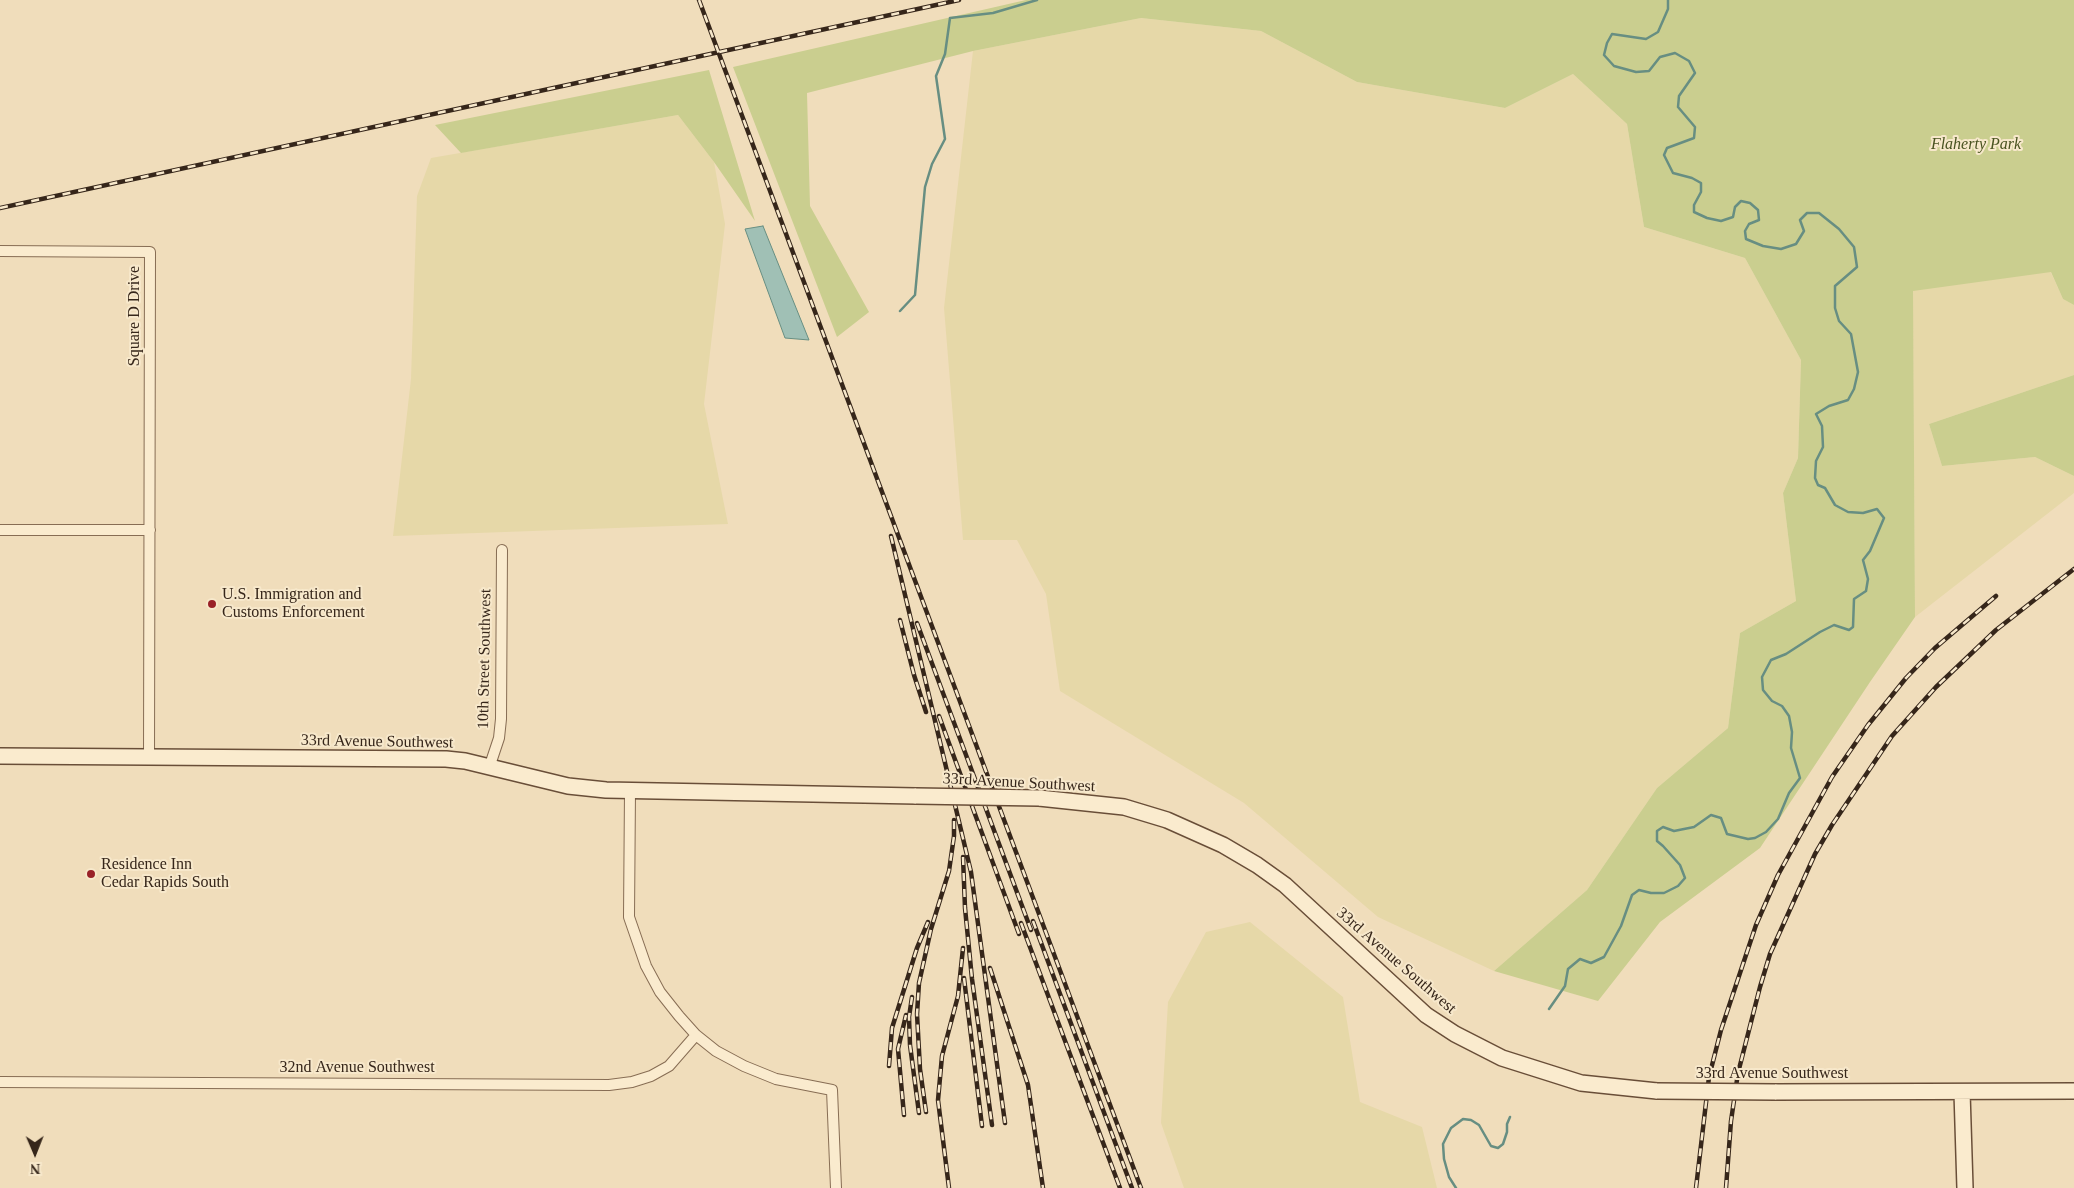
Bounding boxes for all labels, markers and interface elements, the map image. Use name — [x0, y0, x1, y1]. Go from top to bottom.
park label: Flaherty Park — [1931, 135, 2021, 155]
street label: Square D Drive — [125, 266, 145, 366]
place label: U.S. Immigration and Customs Enforcement — [222, 585, 365, 623]
street label: 10th Street Southwest — [474, 589, 496, 729]
marker: U.S. Immigration and Customs Enforcement — [206, 598, 218, 610]
street label: 33rd Avenue Southwest — [301, 731, 453, 753]
street label: 33rd Avenue Southwest — [942, 769, 1096, 797]
place label: Residence Inn Cedar Rapids South — [101, 855, 229, 893]
marker: Residence Inn Cedar Rapids South — [85, 868, 97, 880]
street label: 33rd Avenue Southwest — [1332, 904, 1460, 1018]
street label: 32nd Avenue Southwest — [279, 1058, 435, 1078]
street label: 33rd Avenue Southwest — [1696, 1064, 1848, 1084]
north arrow — [10, 1128, 60, 1178]
text: N — [30, 1161, 40, 1176]

